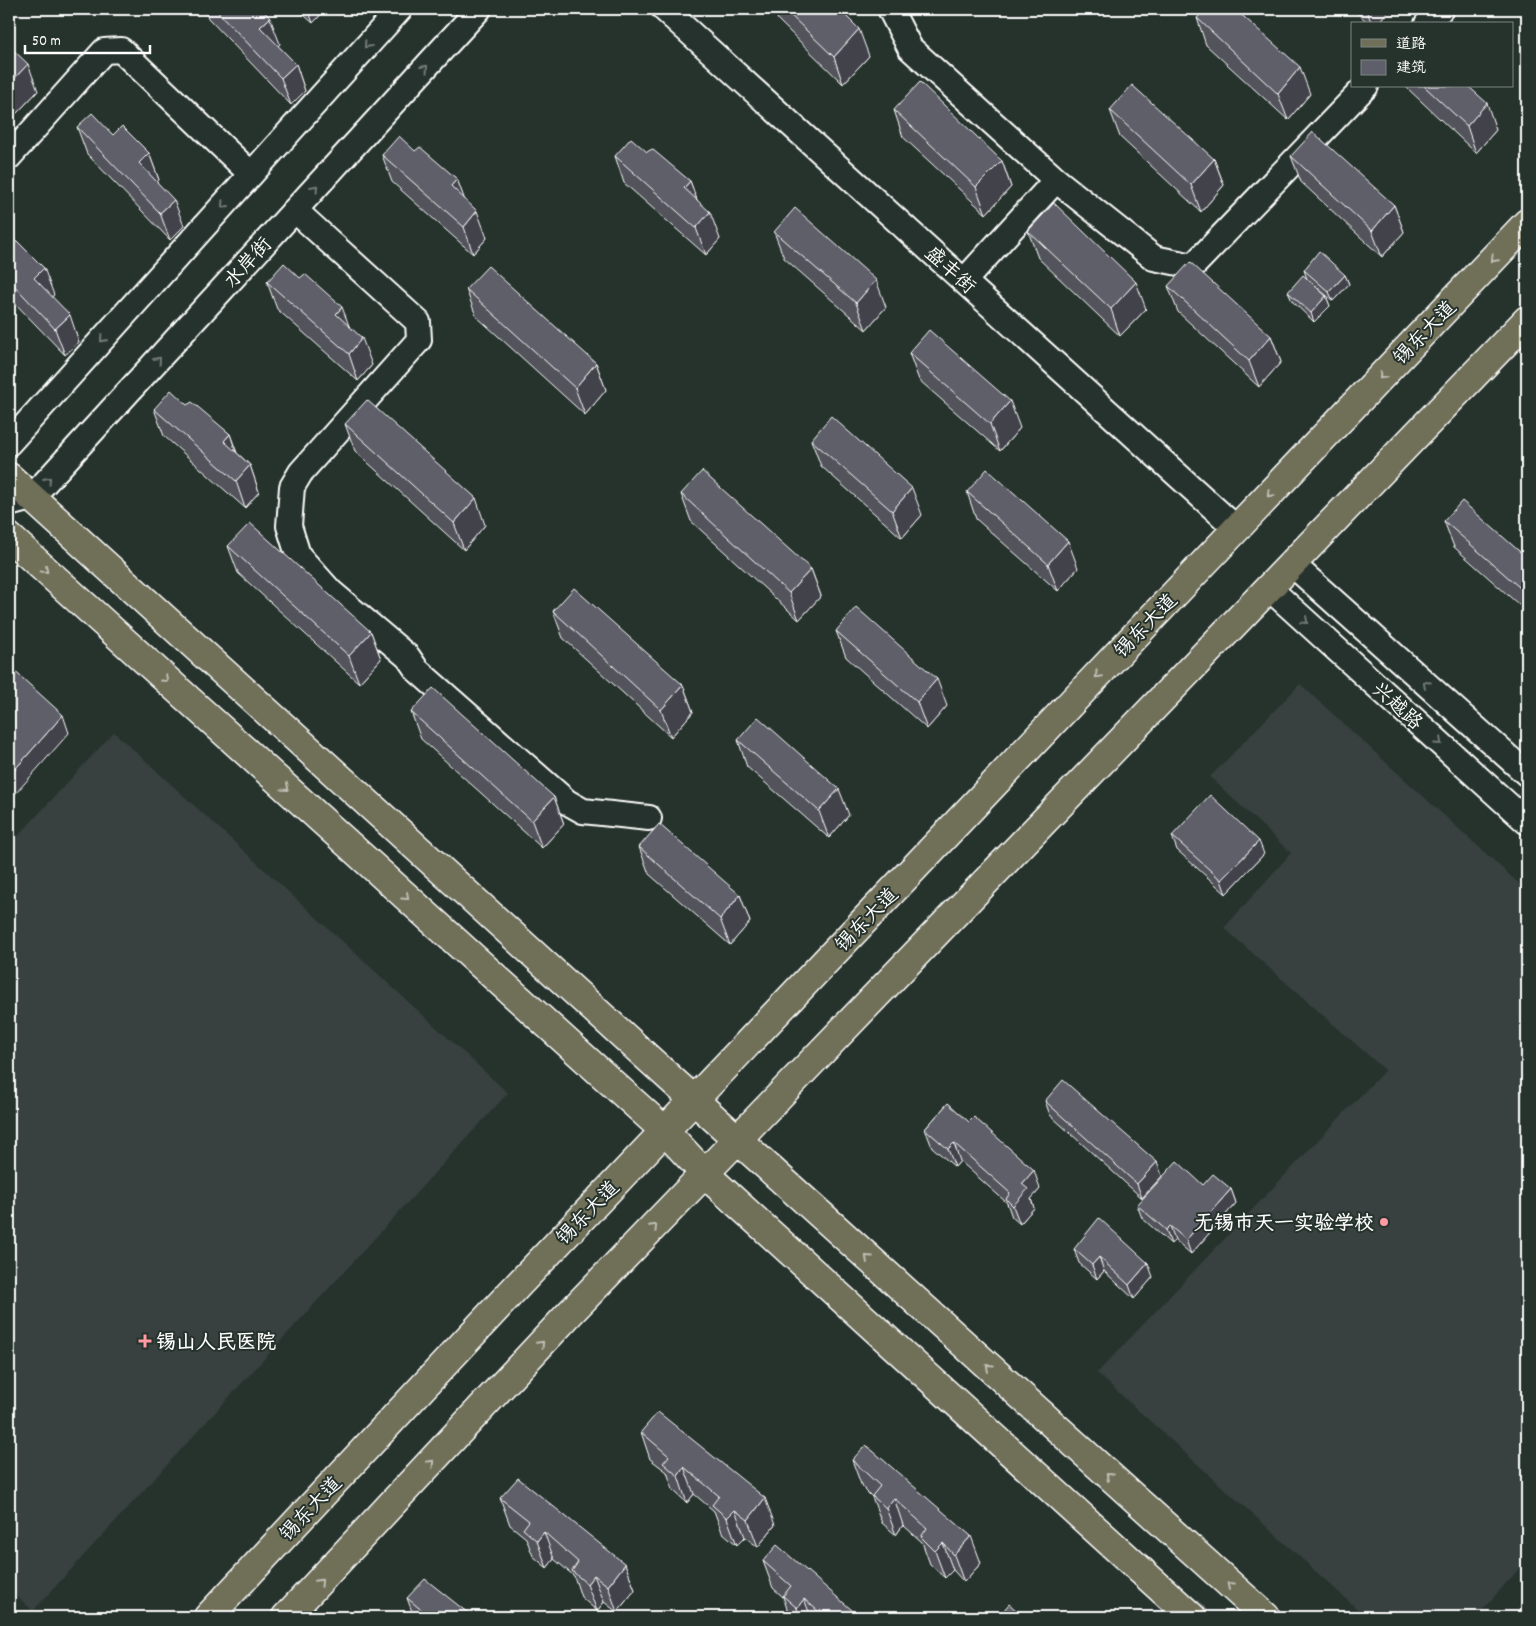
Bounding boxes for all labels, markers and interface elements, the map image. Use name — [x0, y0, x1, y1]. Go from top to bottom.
scale bar — [25, 22, 150, 54]
legend — [1351, 22, 1514, 88]
text: 50 m — [32, 31, 61, 53]
text: 道路 — [1396, 34, 1426, 56]
one-way arrow — [364, 39, 373, 48]
text: 建筑 — [1396, 58, 1426, 80]
one-way arrow — [419, 65, 428, 74]
one-way arrow — [309, 185, 318, 194]
one-way arrow — [220, 199, 229, 208]
street label: 水岸街 — [219, 232, 280, 296]
street label: 盛丰街 — [917, 241, 981, 302]
one-way arrow — [1491, 253, 1500, 262]
street label: 锡东大道 — [1388, 296, 1464, 373]
one-way arrow — [100, 333, 109, 342]
one-way arrow — [152, 356, 161, 365]
one-way arrow — [1379, 371, 1388, 380]
one-way arrow — [43, 476, 52, 485]
one-way arrow — [1267, 488, 1276, 497]
one-way arrow — [39, 564, 48, 573]
street label: 锡东大道 — [1109, 589, 1185, 666]
one-way arrow — [1300, 615, 1309, 624]
one-way arrow — [1095, 670, 1104, 679]
one-way arrow — [160, 673, 169, 682]
street label: 兴越路 — [1364, 677, 1428, 738]
one-way arrow — [1422, 680, 1431, 689]
one-way arrow — [1433, 736, 1442, 745]
one-way arrow — [280, 782, 289, 791]
street label: 锡东大道 — [830, 883, 906, 960]
one-way arrow — [401, 891, 410, 900]
street label: 锡东大道 — [551, 1176, 627, 1253]
place label: 无锡市天一实验学校 — [1194, 1211, 1374, 1239]
marker: 无锡市天一实验学校 — [1378, 1216, 1390, 1228]
one-way arrow — [648, 1223, 657, 1232]
one-way arrow — [865, 1255, 874, 1264]
place label: 锡山人民医院 — [156, 1330, 276, 1358]
marker: 锡山人民医院 — [138, 1334, 152, 1348]
one-way arrow — [535, 1341, 544, 1350]
one-way arrow — [985, 1364, 994, 1373]
one-way arrow — [425, 1459, 434, 1468]
street label: 锡东大道 — [275, 1471, 350, 1549]
one-way arrow — [1106, 1473, 1115, 1482]
one-way arrow — [314, 1578, 323, 1587]
one-way arrow — [1226, 1581, 1235, 1590]

